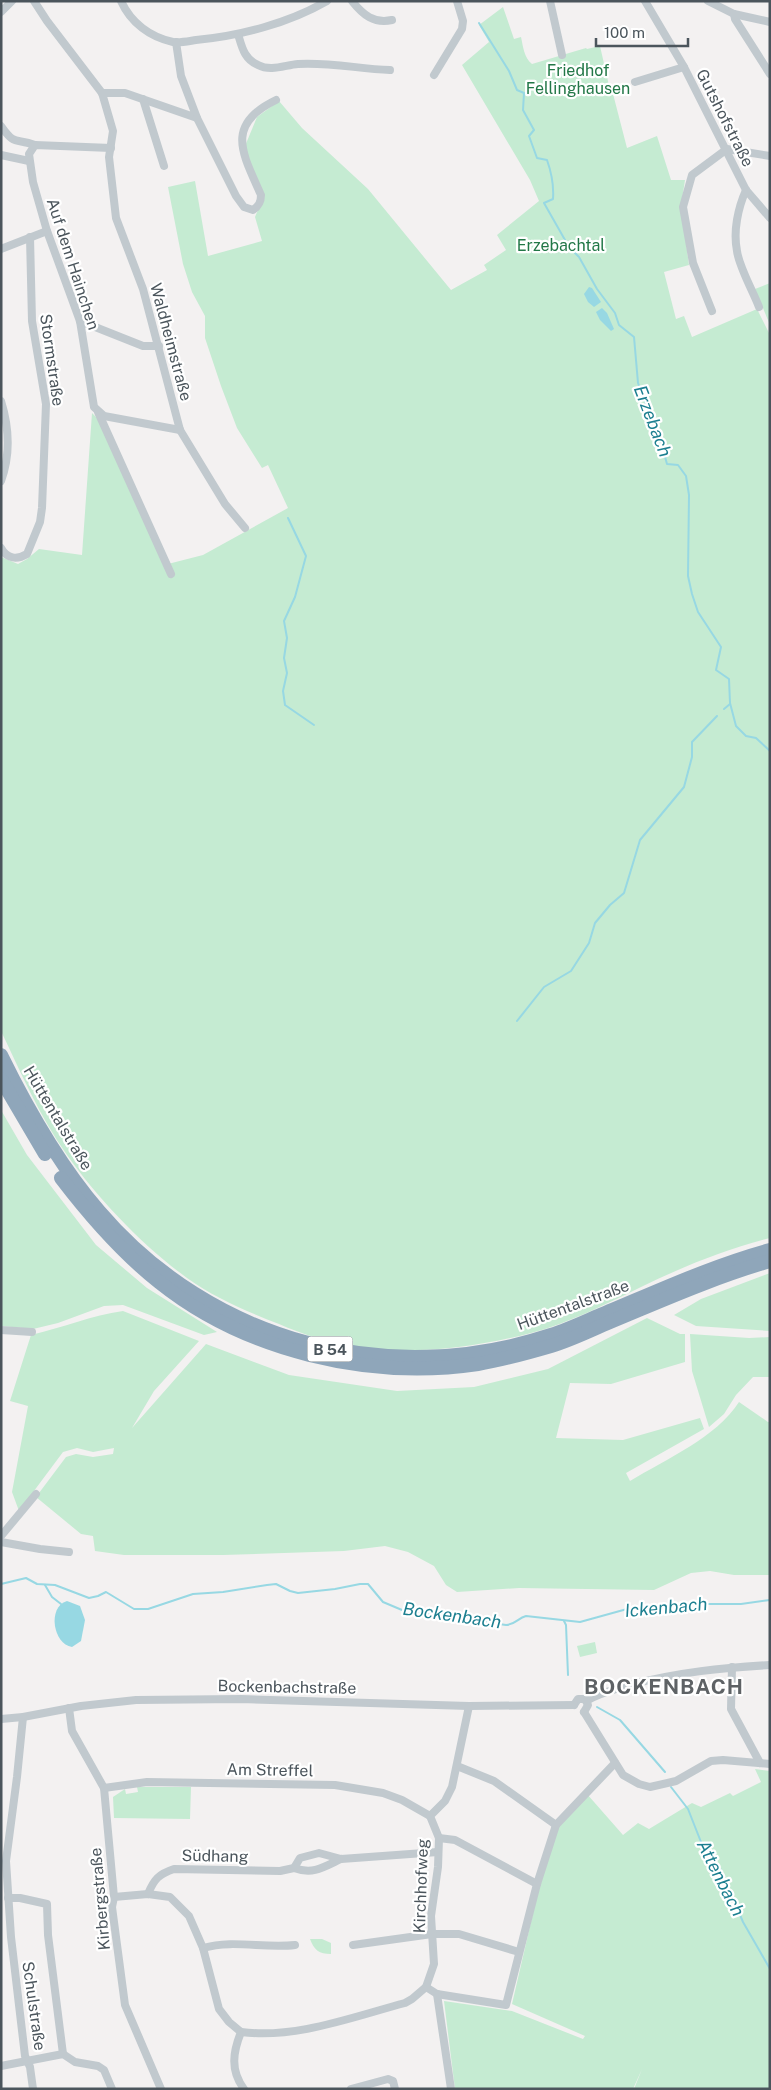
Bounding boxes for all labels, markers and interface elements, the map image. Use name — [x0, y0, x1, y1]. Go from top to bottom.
scale bar — [596, 15, 688, 47]
text: 100 m — [604, 24, 645, 41]
park label: Friedhof Fellinghausen — [526, 61, 630, 98]
street label: Gutshofstraße — [692, 66, 758, 170]
street label: Auf dem Hainchen — [43, 196, 103, 332]
park label: Erzebachtal — [517, 236, 605, 255]
street label: Waldheimstraße — [146, 281, 196, 403]
street label: Stormstraße — [36, 313, 68, 407]
water label: Erzebach — [630, 382, 676, 460]
street label: Hüttentalstraße — [19, 1063, 97, 1173]
street label: Hüttentalstraße — [514, 1276, 632, 1334]
road number: B 54 — [308, 1336, 352, 1362]
water label: Ickenbach — [624, 1593, 708, 1621]
water label: Bockenbach — [401, 1598, 503, 1632]
district label: BOCKENBACH — [584, 1674, 744, 1699]
street label: Bockenbachstraße — [217, 1676, 357, 1698]
street label: Am Streffel — [226, 1760, 314, 1780]
water label: Attenbach — [693, 1836, 749, 1920]
street label: Kirchhofweg — [410, 1838, 432, 1934]
street label: Südhang — [181, 1846, 249, 1866]
street label: Kirbergstraße — [86, 1847, 114, 1951]
street label: Schulstraße — [18, 1960, 50, 2052]

